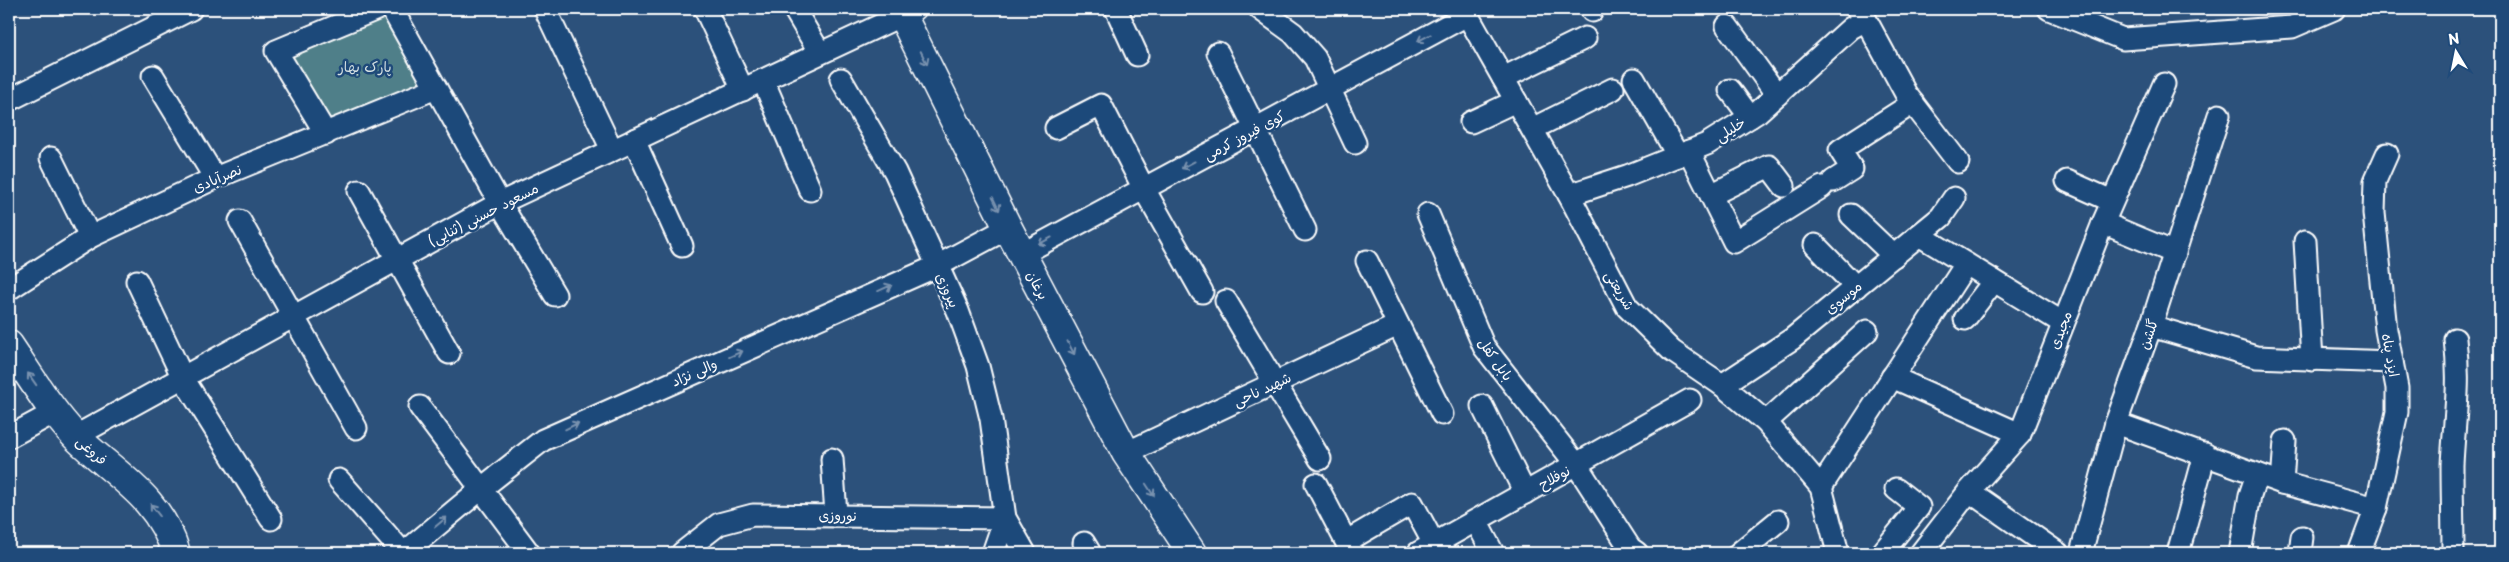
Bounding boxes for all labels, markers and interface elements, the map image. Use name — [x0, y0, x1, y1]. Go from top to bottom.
text: N — [2446, 27, 2461, 50]
north arrow — [2432, 28, 2482, 78]
one-way arrow — [1417, 34, 1432, 43]
one-way arrow — [919, 51, 929, 66]
park label: پارک‌ بهار — [338, 56, 391, 77]
street label: کوی فیروز کرمی — [1200, 105, 1288, 165]
street label: خلیلی — [1711, 111, 1749, 147]
street label: نصرآبادی — [189, 158, 245, 198]
one-way arrow — [1181, 160, 1196, 170]
street label: مسعود حسنی (ثنایی) — [424, 177, 542, 251]
one-way arrow — [992, 196, 1001, 211]
one-way arrow — [1038, 237, 1053, 246]
street label: شریعتی — [1600, 266, 1640, 314]
street label: برغان — [1022, 267, 1054, 303]
street label: پیروزی — [931, 269, 965, 311]
street label: موسوی — [1820, 275, 1866, 319]
one-way arrow — [877, 283, 892, 293]
street label: مجیدی — [2043, 308, 2077, 352]
street label: گلشن — [2133, 316, 2163, 352]
street label: ایزد پناه — [2377, 332, 2405, 378]
street label: بابل کفل — [1473, 333, 1519, 385]
one-way arrow — [1067, 340, 1076, 355]
one-way arrow — [728, 348, 743, 358]
street label: والی نژاد — [668, 353, 720, 391]
street label: شهید ناحی — [1229, 366, 1295, 412]
one-way arrow — [27, 372, 37, 386]
one-way arrow — [564, 421, 579, 431]
street label: فروغی — [72, 430, 112, 470]
street label: نوفلاح — [1534, 460, 1574, 494]
one-way arrow — [1146, 482, 1156, 496]
one-way arrow — [149, 504, 160, 517]
street label: نوروزی — [818, 504, 858, 526]
one-way arrow — [434, 516, 447, 527]

